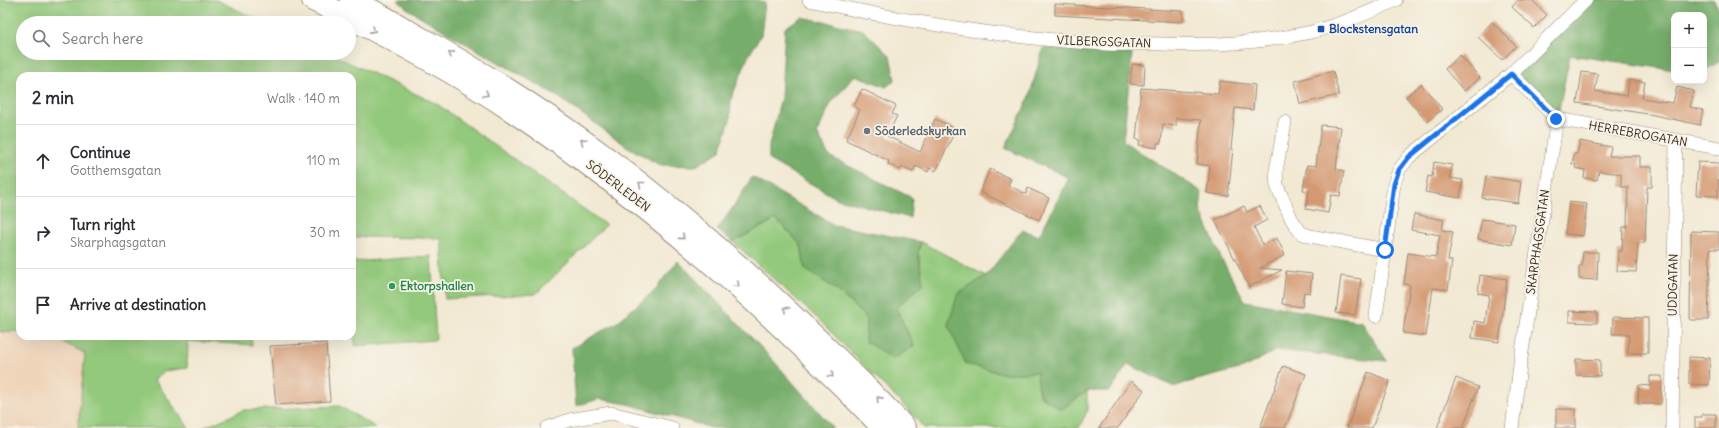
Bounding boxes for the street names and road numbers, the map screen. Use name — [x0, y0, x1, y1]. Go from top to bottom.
street label: VILBERGSGATAN — [1056, 32, 1152, 51]
street label: HERREBROGATAN — [1587, 117, 1689, 150]
street label: SÖDERLEDEN — [583, 157, 653, 215]
street label: SKARPHAGSGATAN — [1523, 188, 1552, 295]
street label: UDDGATAN — [1664, 253, 1681, 317]

